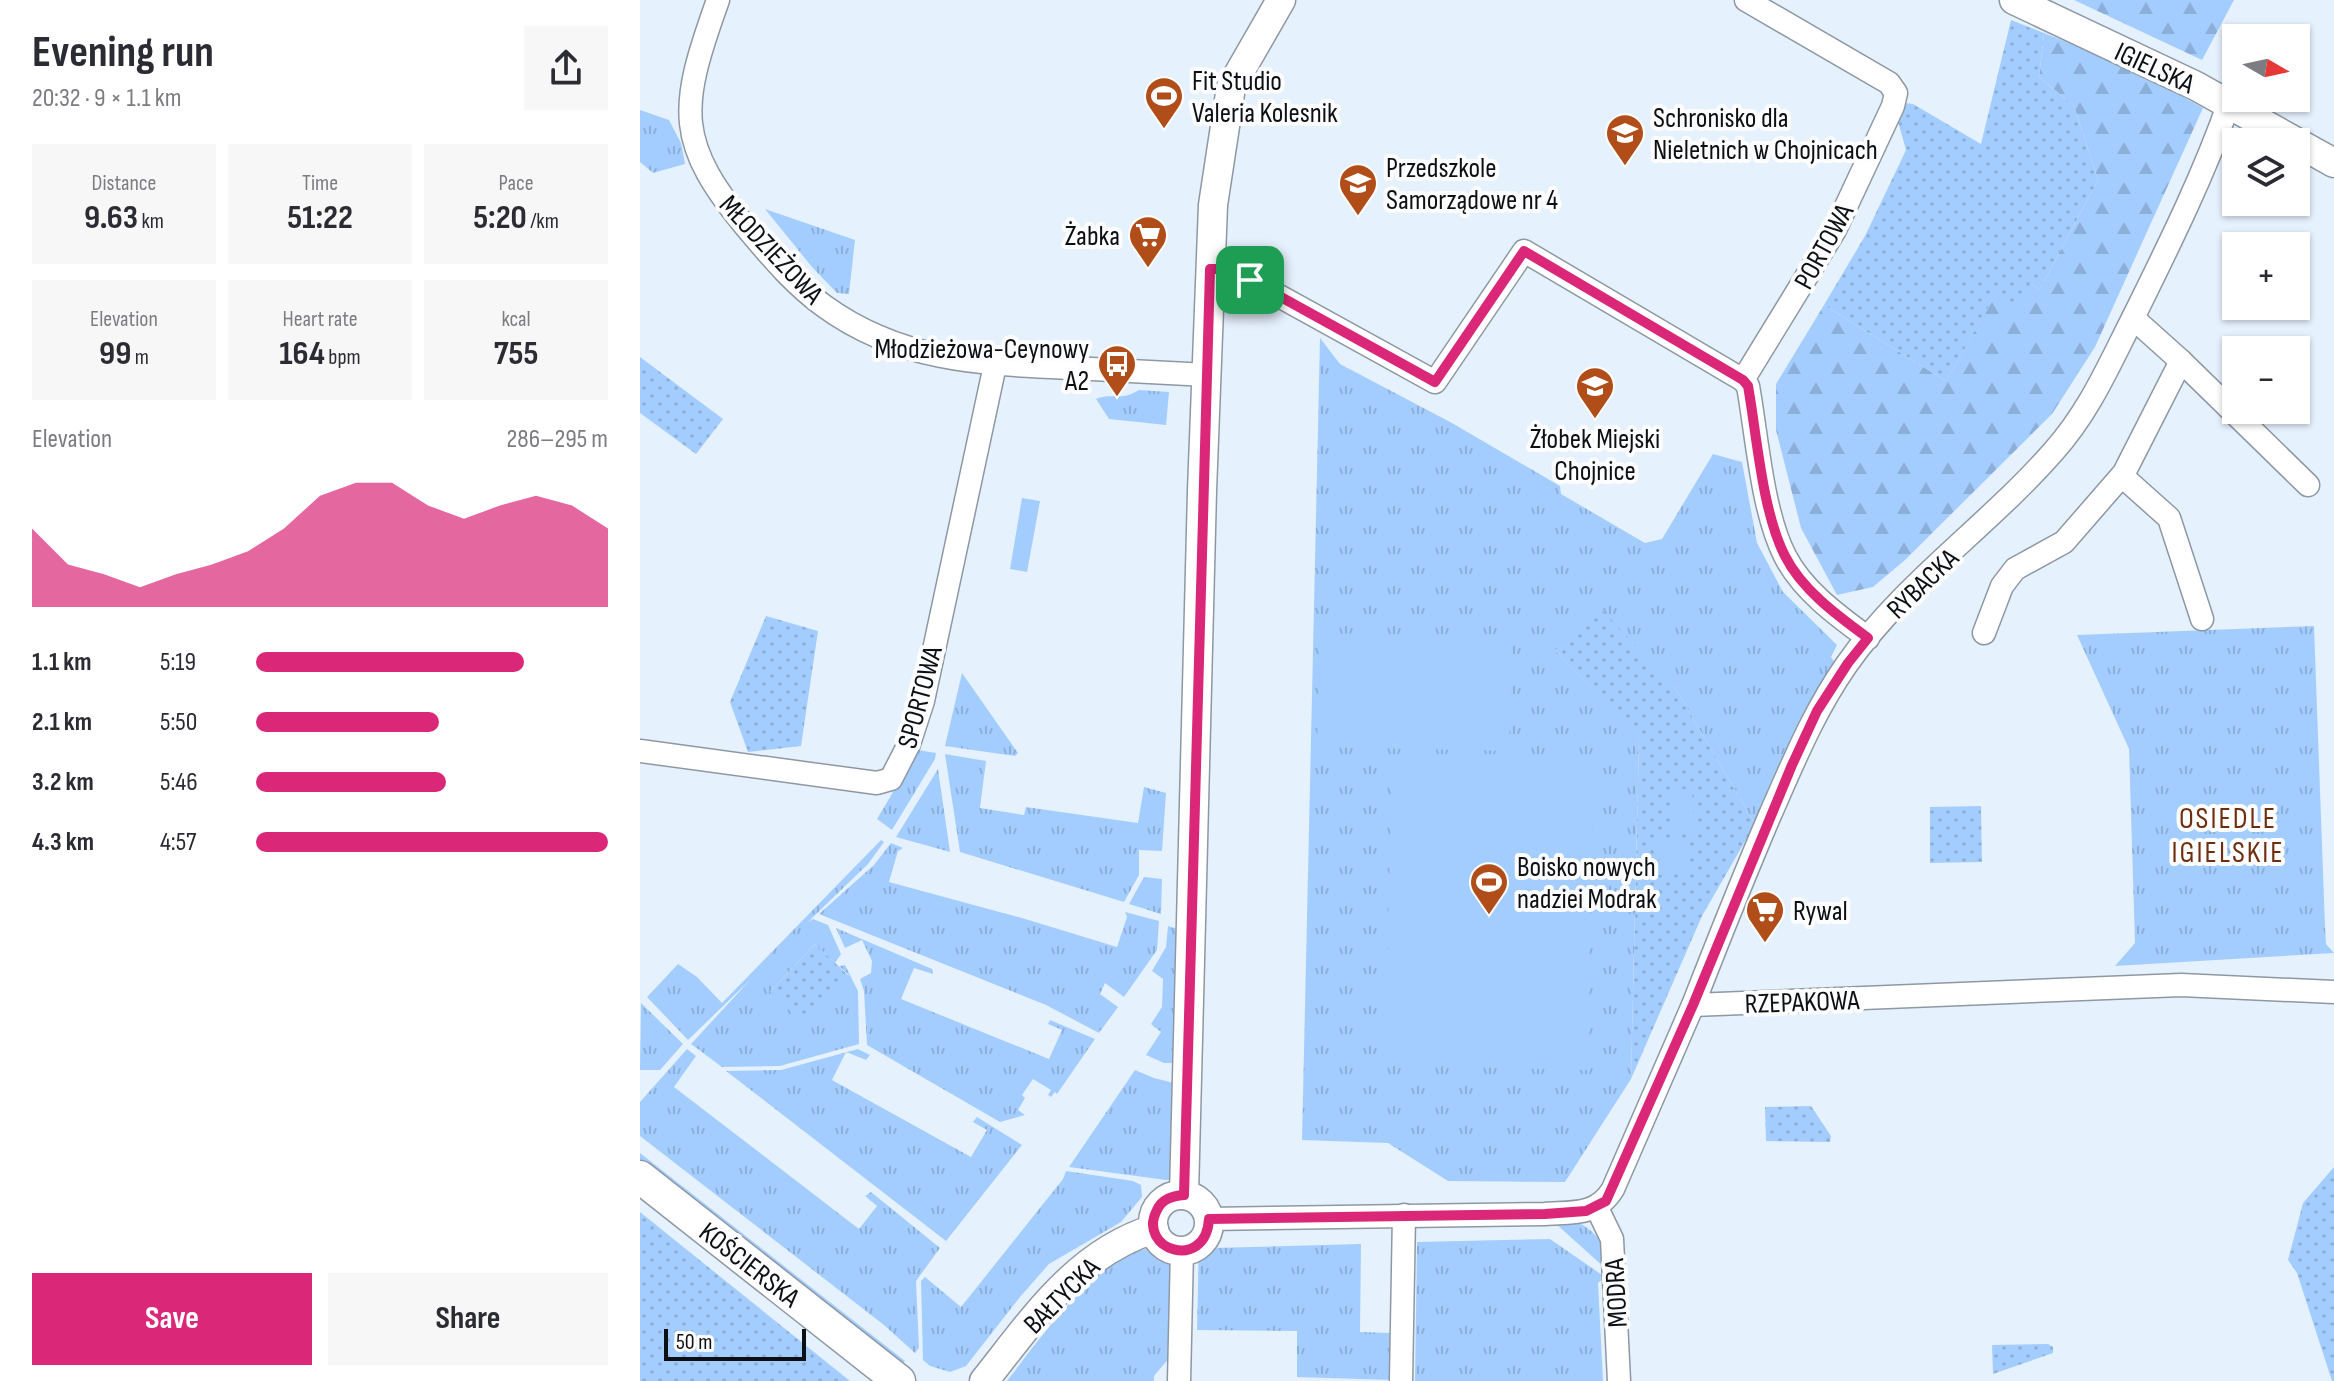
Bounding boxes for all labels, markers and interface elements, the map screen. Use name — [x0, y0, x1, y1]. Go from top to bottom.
north arrow — [2222, 24, 2310, 112]
map controls — [2222, 24, 2310, 424]
text: Evening run — [32, 26, 214, 79]
button: share — [524, 26, 608, 110]
street label: IGIELSKA — [2109, 36, 2200, 101]
place label: Fit Studio Valeria Kolesnik — [1192, 65, 1338, 130]
sports icon: Fit Studio Valeria Kolesnik — [1143, 75, 1185, 130]
text: 20:32 · 9 × 1.1 km — [32, 83, 181, 114]
place label: Schronisko dla Nieletnich w Chojnicach — [1653, 102, 1878, 167]
school or university icon: Schronisko dla Nieletnich w Chojnicach — [1604, 112, 1646, 167]
button: layers — [2222, 128, 2310, 216]
place label: Przedszkole Samorządowe nr 4 — [1386, 152, 1558, 217]
school or university icon: Przedszkole Samorządowe nr 4 — [1337, 162, 1379, 217]
text: Distance — [92, 170, 156, 197]
text: Time — [302, 170, 338, 197]
text: Pace — [498, 170, 534, 197]
street label: MŁODZIEŻOWA — [712, 189, 830, 312]
text: 9.63 — [84, 197, 138, 238]
text: 51:22 — [287, 197, 353, 238]
text: 5:20 — [473, 197, 527, 238]
street label: PORTOWA — [1788, 197, 1862, 295]
text: km — [138, 208, 164, 235]
text: /km — [527, 208, 559, 235]
supermarket icon: Żabka — [1127, 214, 1169, 269]
place label: Żabka — [1065, 220, 1120, 253]
button: + — [2222, 232, 2310, 320]
pin — [1216, 246, 1284, 314]
icon: arrive — [1228, 258, 1272, 302]
text: Elevation — [90, 306, 158, 333]
text: Heart rate — [282, 306, 358, 333]
text: kcal — [501, 306, 531, 333]
text: 99 — [99, 333, 131, 374]
text: 164 — [279, 333, 325, 374]
text: 755 — [494, 333, 538, 374]
place label: Młodzieżowa-Ceynowy A2 — [874, 333, 1089, 398]
button: − — [2222, 336, 2310, 424]
bus stop icon: Młodzieżowa-Ceynowy A2 — [1096, 343, 1138, 398]
text: m — [131, 344, 149, 371]
text: bpm — [325, 344, 361, 371]
school or university icon: Żłobek Miejski Chojnice — [1574, 365, 1616, 420]
place label: Żłobek Miejski Chojnice — [1530, 423, 1660, 488]
text: Elevation — [32, 424, 112, 455]
text: 286–295 m — [507, 424, 608, 455]
street label: RYBACKA — [1880, 541, 1966, 626]
street label: SPORTOWA — [891, 642, 950, 752]
text: 1.1 km — [32, 647, 91, 678]
text: 5:19 — [160, 647, 196, 678]
text: 2.1 km — [32, 707, 92, 738]
text: 5:50 — [160, 707, 197, 738]
text: 3.2 km — [32, 767, 94, 798]
text: 5:46 — [160, 767, 198, 798]
district label: OSIEDLE IGIELSKIE — [2171, 801, 2285, 871]
text: 4.3 km — [32, 827, 94, 858]
text: 4:57 — [160, 827, 197, 858]
place label: Boisko nowych nadziei Modrak — [1517, 851, 1657, 916]
sports icon: Boisko nowych nadziei Modrak — [1468, 861, 1510, 916]
supermarket icon: Rywal — [1744, 889, 1786, 944]
place label: Rywal — [1793, 895, 1848, 928]
street label: RZEPAKOWA — [1744, 984, 1861, 1021]
street label: KOŚCIERSKA — [692, 1216, 807, 1315]
street label: BAŁTYCKA — [1017, 1251, 1108, 1341]
street label: MODRA — [1598, 1257, 1635, 1328]
button: Save — [32, 1273, 312, 1365]
button: Share — [328, 1273, 608, 1365]
scale bar — [664, 1325, 806, 1361]
text: 50 m — [676, 1329, 712, 1356]

